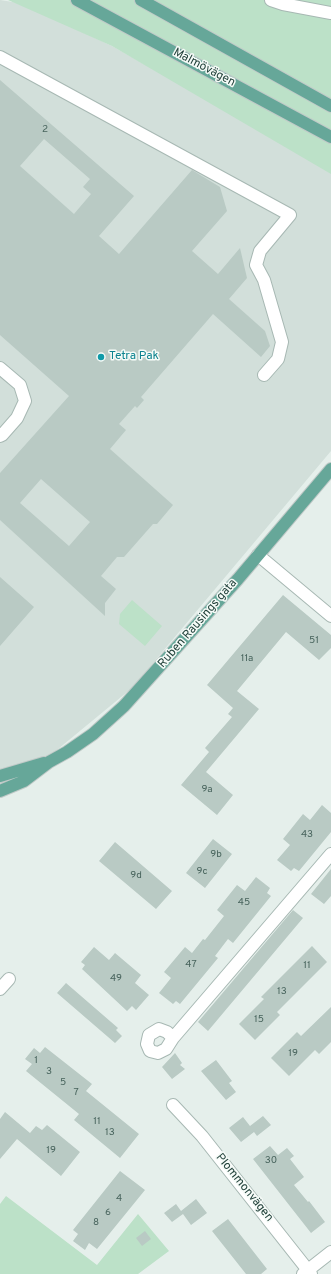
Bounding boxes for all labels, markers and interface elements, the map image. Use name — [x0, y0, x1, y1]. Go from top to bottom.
street label: Malmövägen — [171, 46, 237, 90]
house number: 2 — [42, 124, 48, 136]
place label: Tetra Pak — [109, 350, 159, 364]
marker: Tetra Pak — [96, 352, 106, 362]
street label: Ruben Rausings gata — [155, 577, 241, 671]
house number: 51 — [309, 635, 319, 647]
house number: 11a — [241, 653, 253, 665]
house number: 9a — [201, 784, 213, 796]
house number: 43 — [301, 829, 313, 841]
house number: 9b — [210, 849, 222, 861]
house number: 9c — [197, 866, 207, 878]
house number: 9d — [130, 870, 142, 882]
house number: 45 — [238, 897, 250, 909]
house number: 47 — [185, 959, 197, 971]
house number: 11 — [303, 960, 311, 972]
house number: 49 — [110, 973, 122, 985]
house number: 13 — [277, 986, 287, 998]
house number: 15 — [254, 1014, 264, 1026]
house number: 19 — [288, 1048, 298, 1060]
house number: 1 — [34, 1055, 38, 1067]
house number: 3 — [46, 1066, 52, 1078]
house number: 5 — [60, 1077, 66, 1089]
house number: 7 — [73, 1087, 79, 1099]
house number: 11 — [93, 1116, 101, 1128]
house number: 13 — [105, 1127, 115, 1139]
house number: 19 — [46, 1145, 56, 1157]
street label: Plommonvägen — [212, 1151, 276, 1225]
house number: 30 — [265, 1155, 277, 1167]
house number: 4 — [116, 1193, 122, 1205]
house number: 6 — [105, 1207, 111, 1219]
house number: 8 — [93, 1217, 99, 1229]

